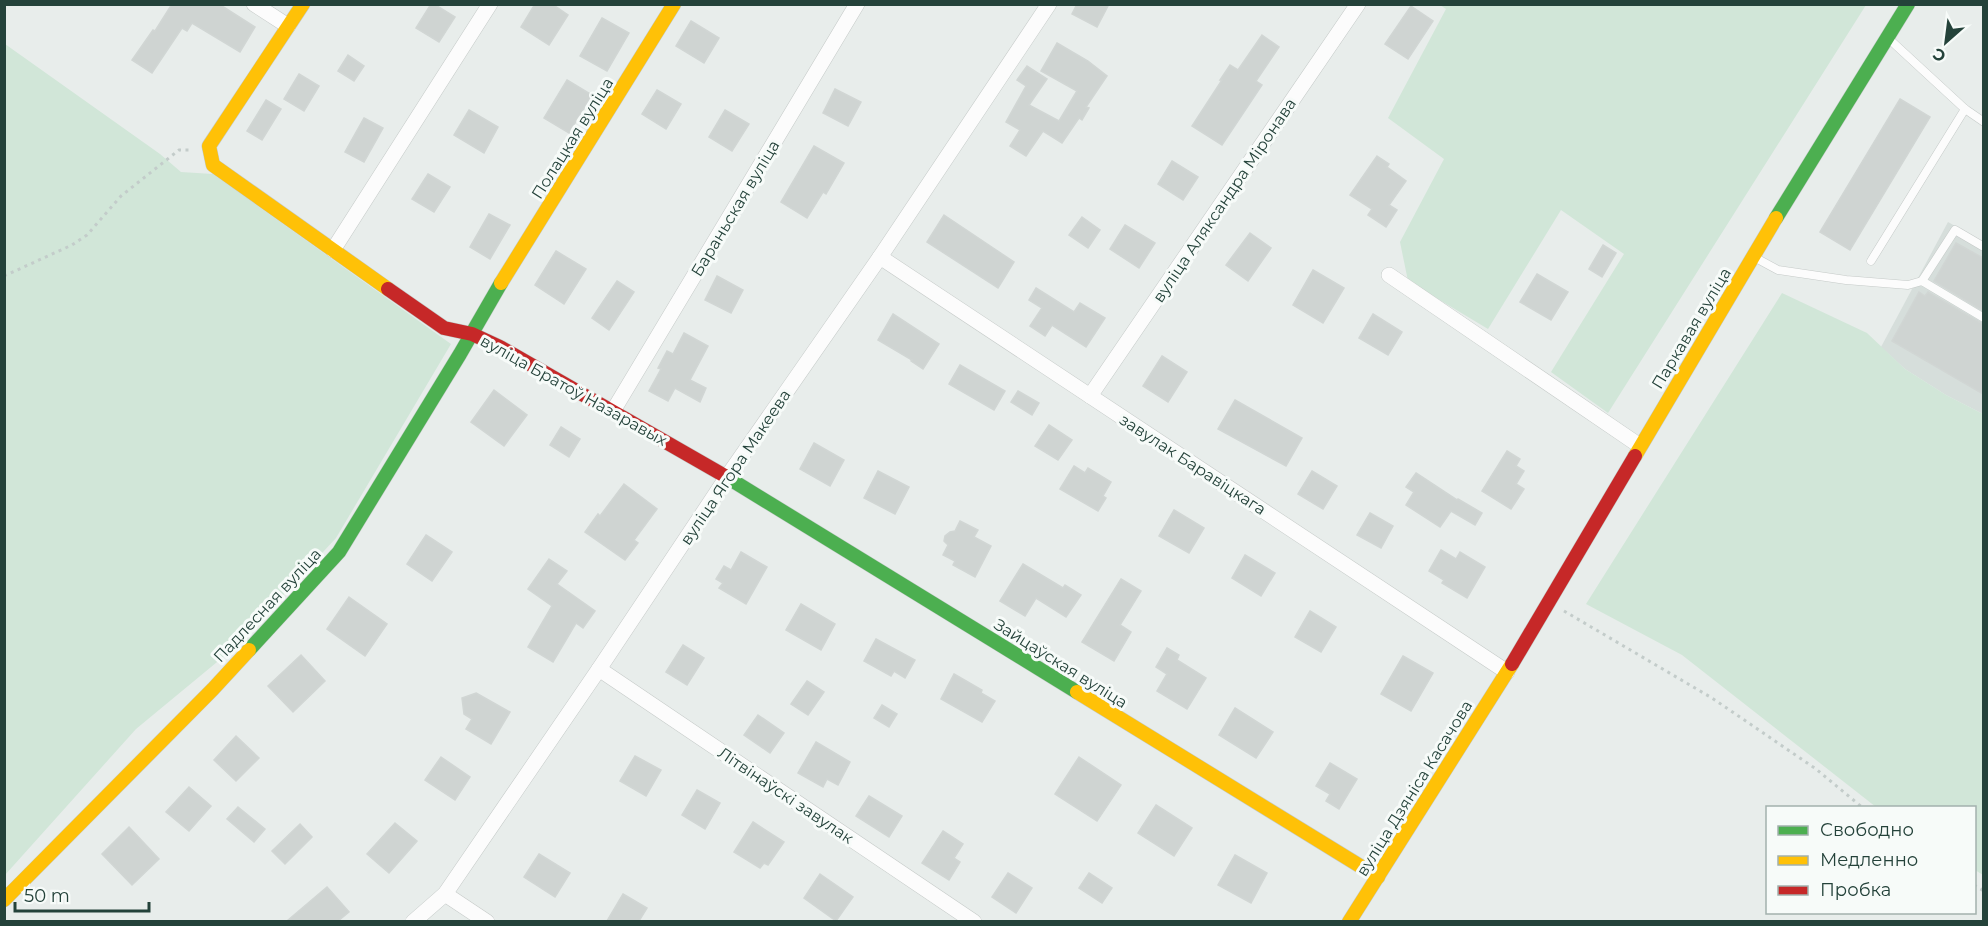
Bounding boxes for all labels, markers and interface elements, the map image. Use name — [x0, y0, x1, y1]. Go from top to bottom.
north arrow — [1916, 12, 1976, 72]
text: С — [1929, 44, 1949, 66]
street label: Полацкая вуліца — [528, 74, 617, 202]
street label: вуліца Аляксандра Міронава — [1149, 95, 1300, 306]
street label: Бараньская вуліца — [687, 137, 784, 280]
street label: Паркавая вуліца — [1648, 264, 1735, 392]
street label: вуліца Братоў Назаравых — [477, 331, 671, 450]
street label: вуліца Ягора Макеева — [676, 386, 795, 549]
street label: завулак Баравіцкага — [1116, 410, 1269, 519]
street label: Падлесная вуліца — [210, 544, 325, 666]
street label: Зайцаўская вуліца — [991, 615, 1131, 712]
street label: вуліца Дзяніса Касачова — [1352, 697, 1476, 880]
street label: Літвінаўскі завулак — [714, 743, 858, 848]
legend — [1766, 806, 1976, 914]
text: Свободно — [1820, 819, 1914, 841]
text: Медленно — [1820, 849, 1918, 871]
scale bar — [15, 875, 148, 913]
text: Пробка — [1820, 879, 1891, 901]
text: 50 m — [24, 885, 70, 907]

